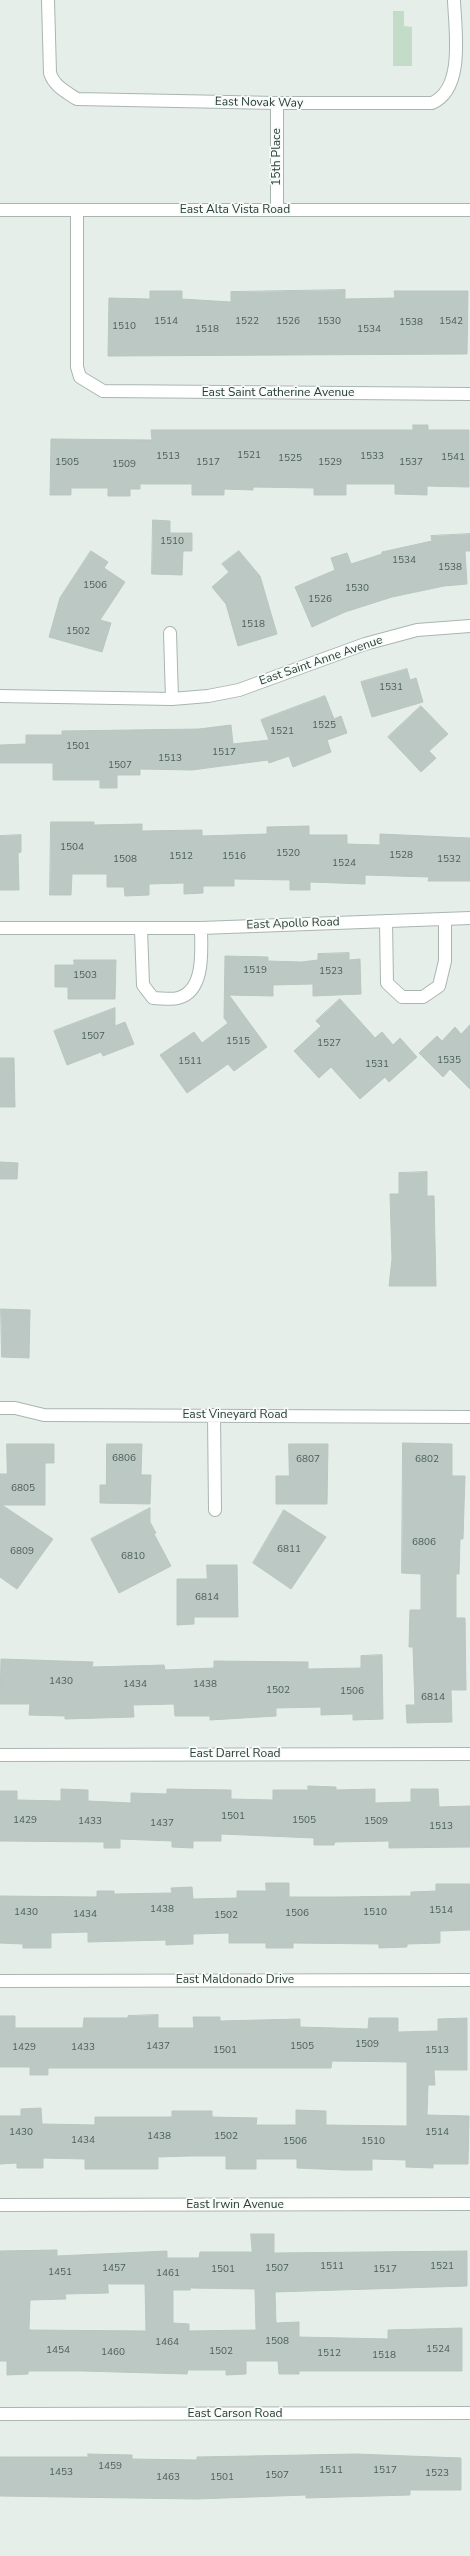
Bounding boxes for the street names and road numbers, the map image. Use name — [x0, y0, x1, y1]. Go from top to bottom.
street label: East Novak Way — [215, 95, 303, 111]
street label: 15th Place — [270, 128, 284, 186]
street label: East Alta Vista Road — [180, 203, 290, 217]
street label: East Saint Catherine Avenue — [202, 386, 354, 400]
street label: East Saint Anne Avenue — [257, 633, 385, 689]
street label: East Apollo Road — [246, 915, 340, 933]
street label: East Vineyard Road — [182, 1408, 288, 1422]
street label: East Darrel Road — [190, 1747, 280, 1761]
street label: East Maldonado Drive — [176, 1973, 294, 1987]
street label: East Irwin Avenue — [186, 2198, 284, 2212]
street label: East Carson Road — [188, 2407, 282, 2421]

